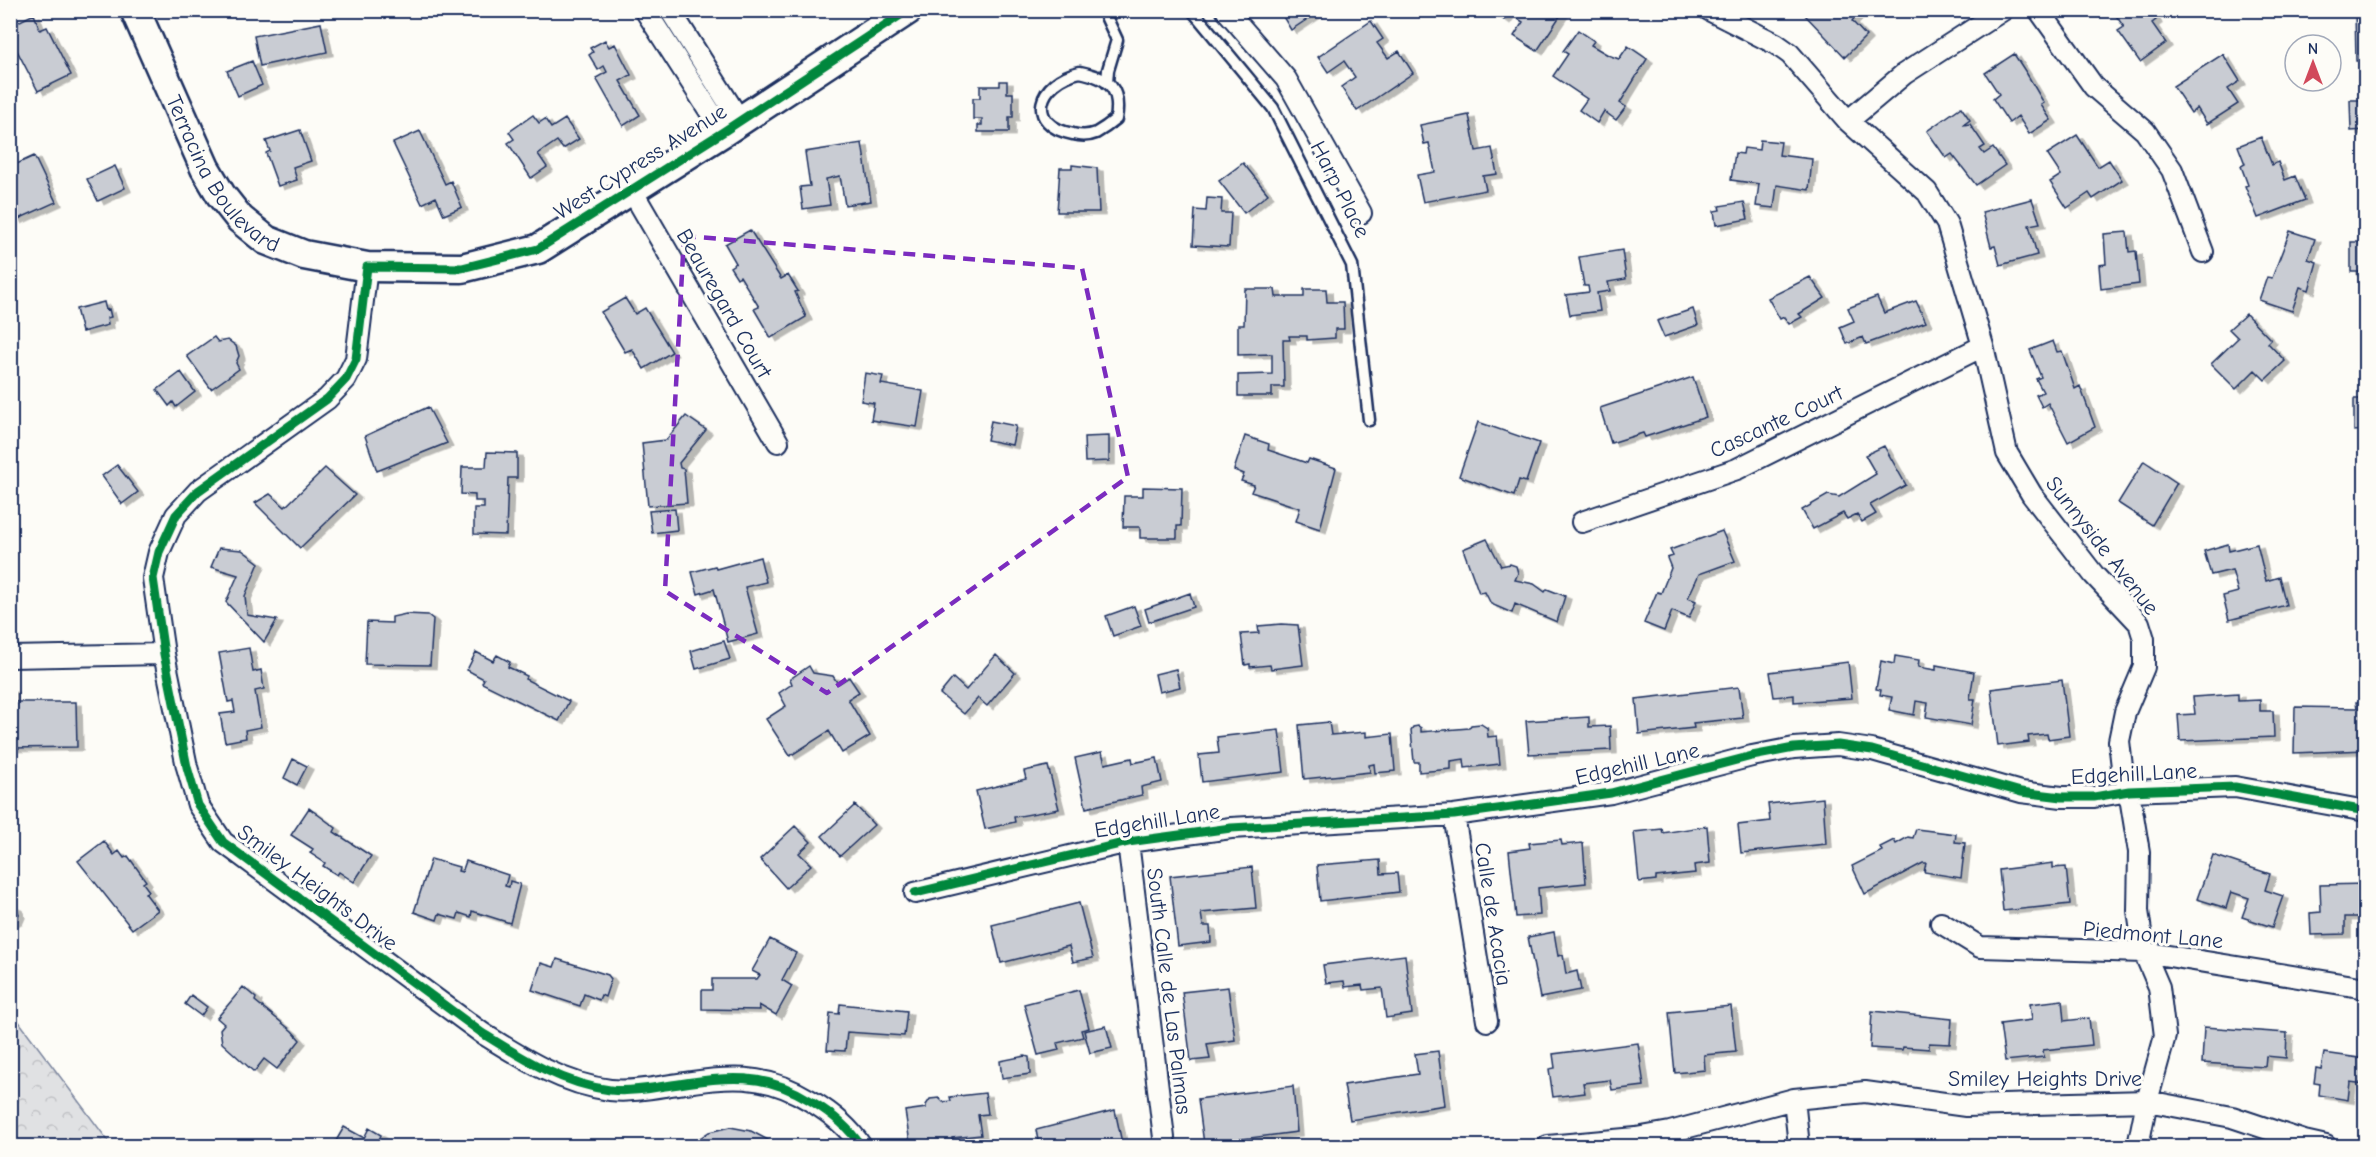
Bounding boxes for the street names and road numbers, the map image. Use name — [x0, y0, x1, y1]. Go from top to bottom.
street label: Terracina Boulevard — [160, 91, 283, 258]
street label: West Cypress Avenue — [550, 98, 732, 225]
street label: Harp Place — [1305, 137, 1376, 242]
street label: Beauregard Court — [671, 224, 778, 383]
street label: Cascante Court — [1706, 380, 1848, 464]
street label: Sunnyside Avenue — [2040, 471, 2164, 620]
street label: Edgehill Lane — [1573, 737, 1702, 791]
street label: Edgehill Lane — [2070, 758, 2198, 790]
street label: Edgehill Lane — [1093, 798, 1222, 844]
street label: Smiley Heights Drive — [232, 819, 403, 957]
street label: Calle de Acacia — [1469, 841, 1517, 988]
street label: South Calle de Las Palmas — [1141, 866, 1197, 1116]
street label: Piedmont Lane — [2082, 916, 2224, 954]
street label: Smiley Heights Drive — [1948, 1066, 2142, 1092]

